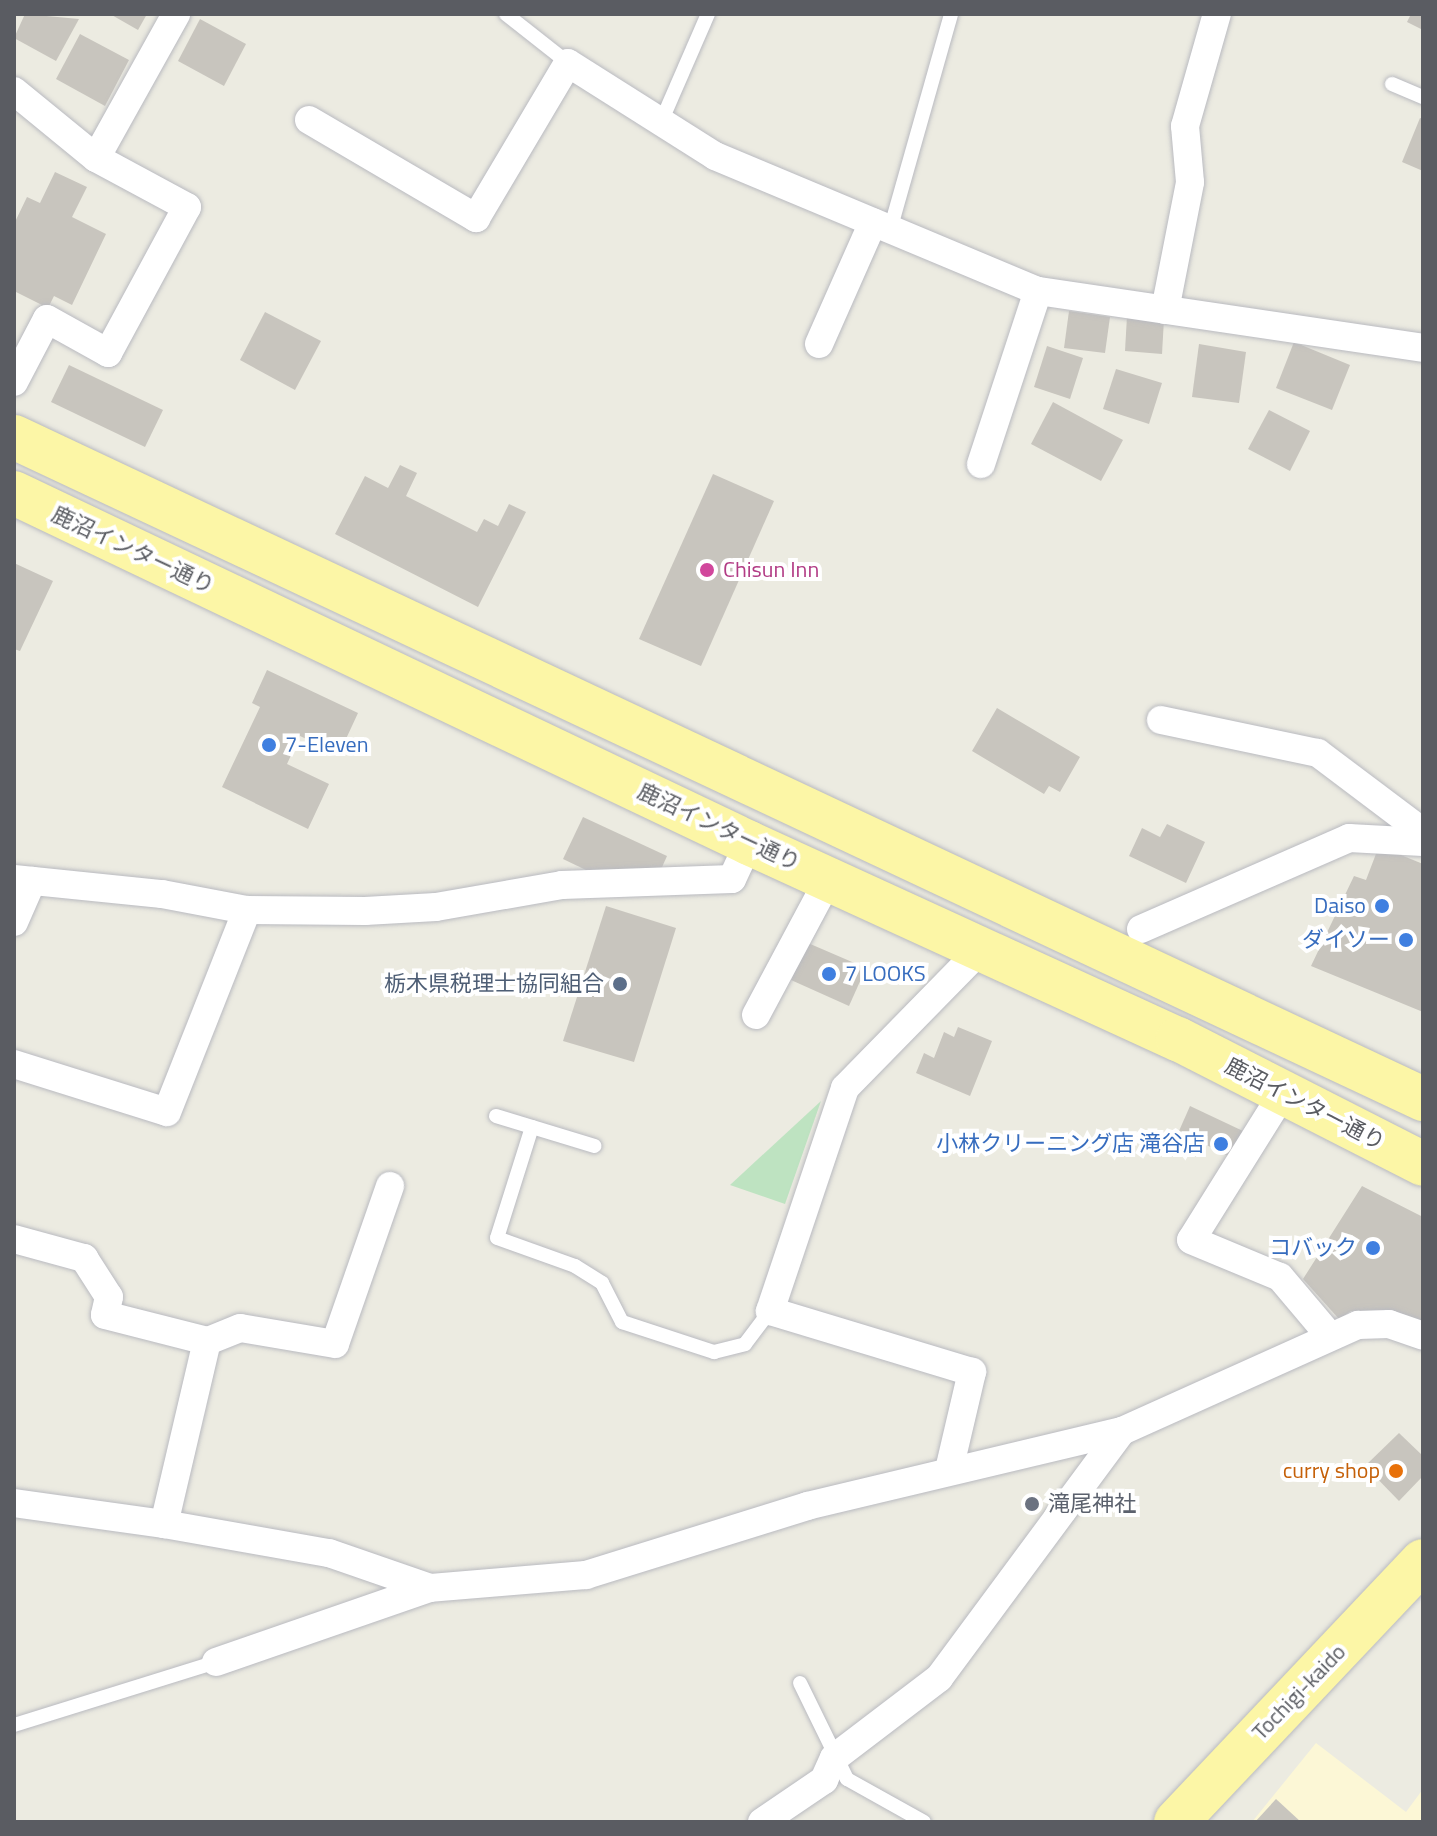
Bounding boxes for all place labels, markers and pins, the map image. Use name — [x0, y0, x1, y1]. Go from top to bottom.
place label: Chisun Inn — [723, 557, 819, 583]
marker: Chisun Inn — [698, 561, 716, 579]
place label: 7-Eleven — [285, 732, 368, 758]
marker: 7-Eleven — [260, 736, 278, 754]
place label: Daiso — [1314, 893, 1366, 919]
marker: Daiso — [1373, 897, 1391, 915]
place label: ダイソー — [1302, 927, 1390, 953]
marker: ダイソー — [1397, 931, 1415, 949]
place label: 7 LOOKS — [845, 961, 926, 987]
marker: 7 LOOKS — [820, 965, 838, 983]
place label: 栃木県税理士協同組合 — [384, 971, 604, 997]
marker: 栃木県税理士協同組合 — [611, 975, 629, 993]
place label: 小林クリーニング店 滝谷店 — [936, 1131, 1205, 1157]
marker: 小林クリーニング店 滝谷店 — [1212, 1135, 1230, 1153]
place label: コバック — [1269, 1235, 1357, 1261]
marker: コバック — [1364, 1239, 1382, 1257]
place label: curry shop — [1283, 1458, 1380, 1484]
marker: curry shop — [1387, 1462, 1405, 1480]
place label: 滝尾神社 — [1048, 1491, 1136, 1517]
marker: 滝尾神社 — [1023, 1495, 1041, 1513]

